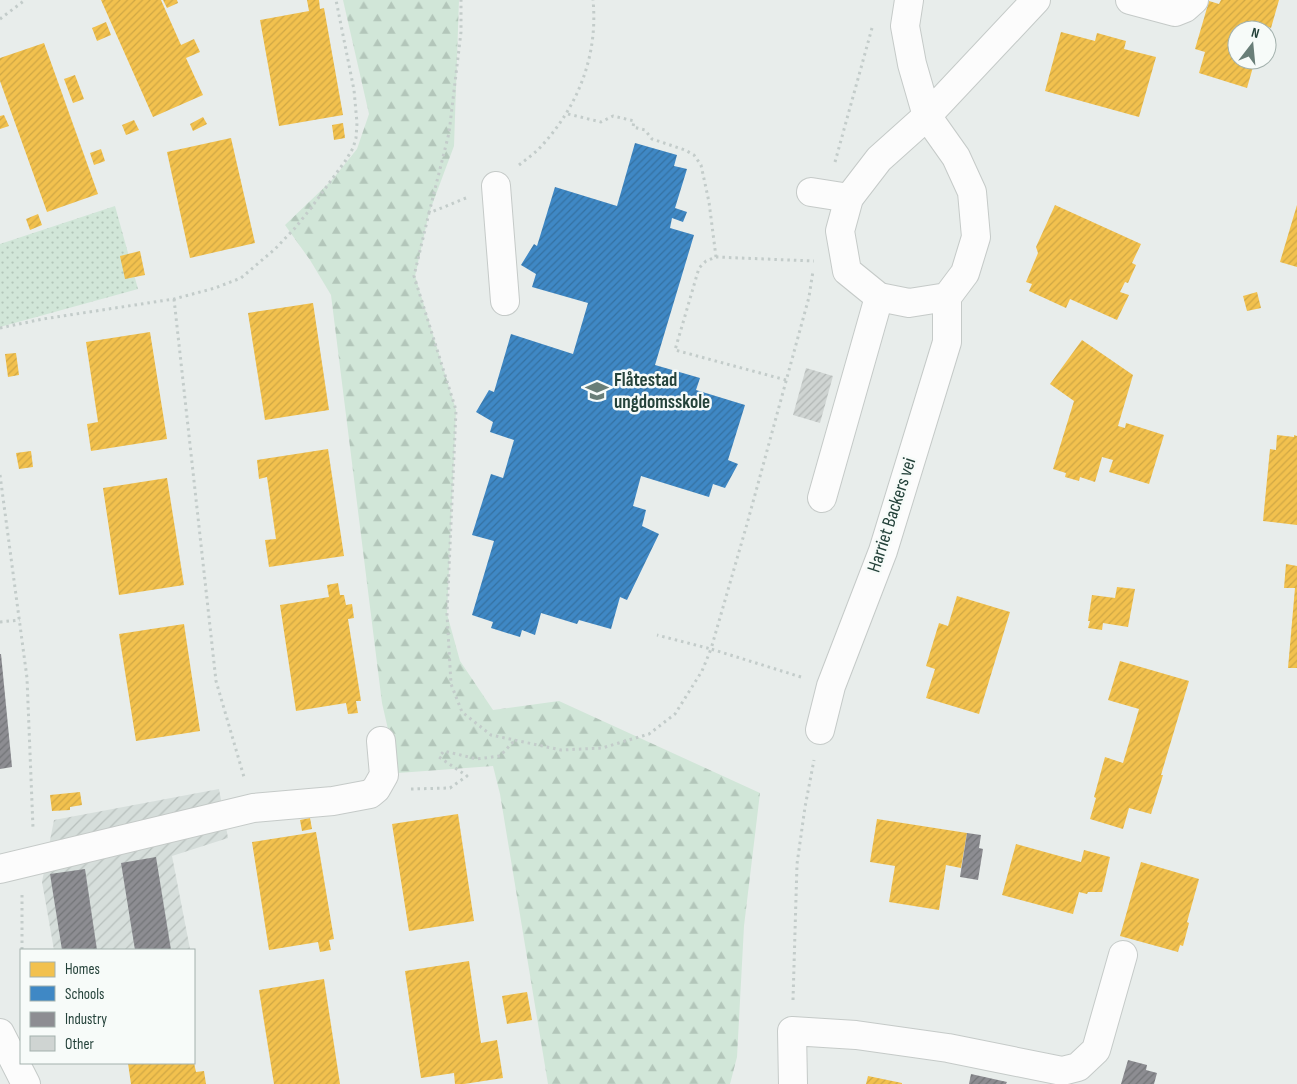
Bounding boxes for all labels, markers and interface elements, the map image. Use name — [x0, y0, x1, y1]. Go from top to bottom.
north arrow — [1227, 20, 1277, 70]
text: N — [1250, 24, 1261, 42]
place label: Flåtestad ungdomsskole — [614, 369, 710, 414]
school or university icon: Flåtestad ungdomsskole — [584, 378, 610, 404]
street label: Harriet Backers vei — [863, 455, 921, 575]
legend — [20, 949, 195, 1064]
text: Homes — [65, 960, 100, 979]
text: Schools — [65, 985, 104, 1004]
text: Industry — [65, 1010, 107, 1029]
text: Other — [65, 1035, 94, 1054]

